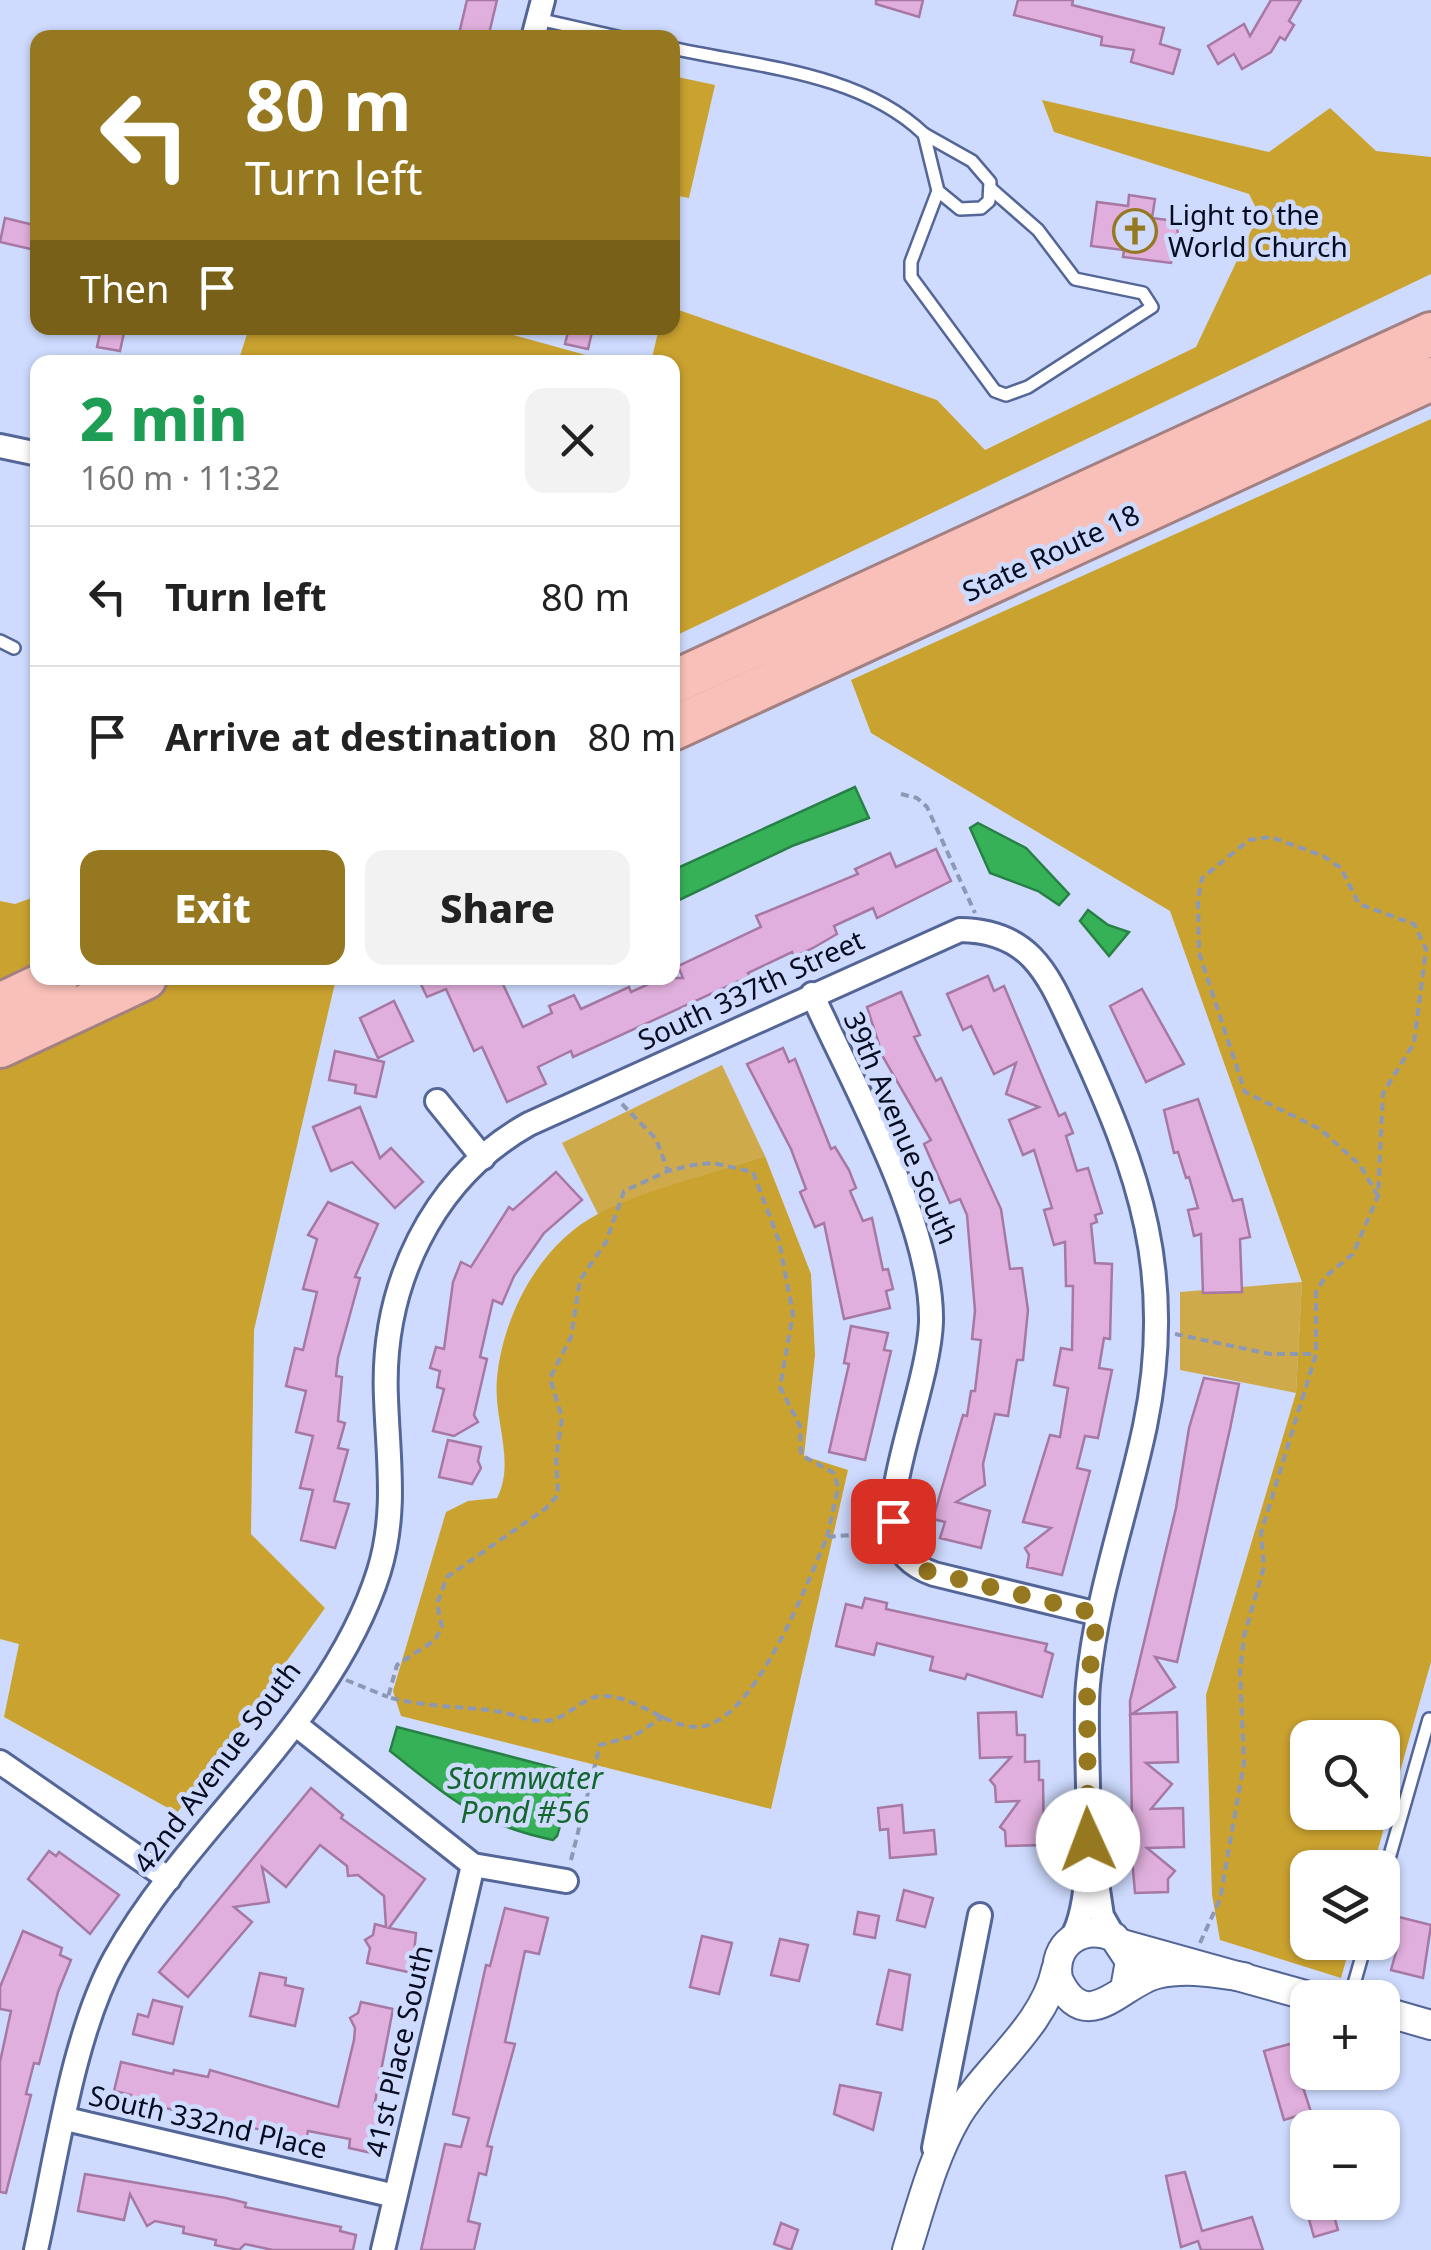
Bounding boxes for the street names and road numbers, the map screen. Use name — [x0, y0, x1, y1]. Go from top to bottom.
street label: State Route 18 — [956, 494, 1145, 610]
street label: South 337th Street — [631, 920, 870, 1058]
street label: 39th Avenue South — [836, 1005, 968, 1250]
street label: 42nd Avenue South — [124, 1653, 309, 1880]
street label: 41st Place South — [355, 1941, 441, 2160]
street label: South 332nd Place — [85, 2075, 331, 2167]

